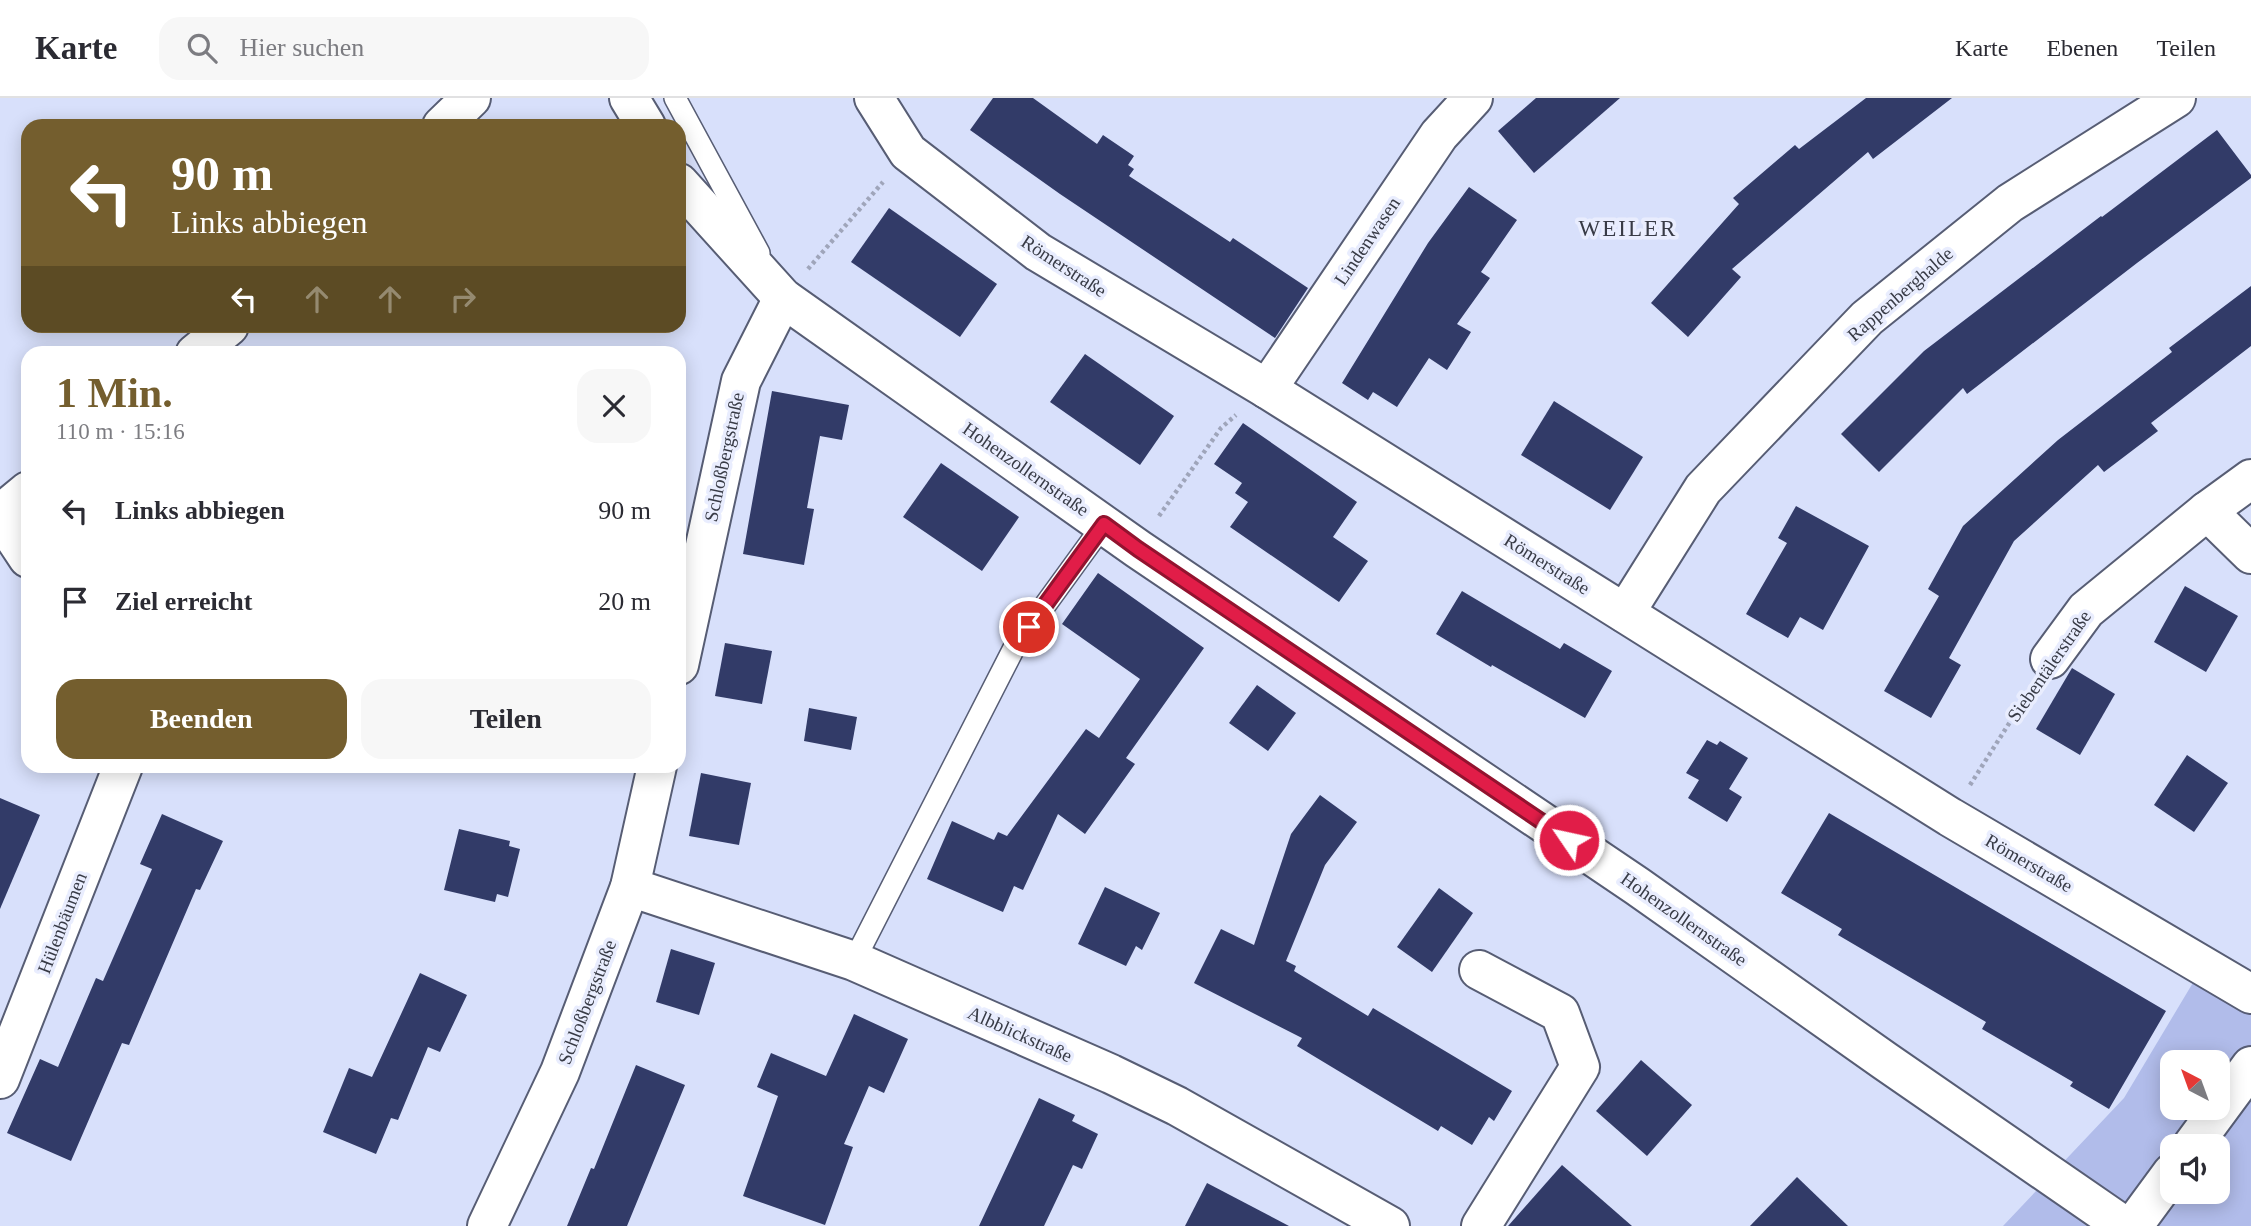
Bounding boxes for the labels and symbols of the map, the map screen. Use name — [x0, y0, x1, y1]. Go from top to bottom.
street label: Lindenwasen — [1330, 193, 1404, 289]
district label: WEILER — [1579, 216, 1677, 241]
street label: Römerstraße — [1018, 231, 1110, 301]
street label: Rappenberghalde — [1843, 243, 1957, 345]
street label: Schloßbergstraße — [700, 390, 748, 524]
street label: Hohenzollernstraße — [959, 418, 1093, 520]
street label: Römerstraße — [1500, 529, 1594, 599]
pin — [999, 597, 1059, 657]
street label: Siebentälerstraße — [2003, 606, 2095, 726]
position arrow — [1532, 803, 1606, 877]
street label: Römerstraße — [1982, 830, 2076, 896]
street label: Hohenzollernstraße — [1617, 868, 1751, 970]
street label: Hülenbäumen — [33, 869, 91, 977]
street label: Schloßbergstraße — [554, 937, 620, 1067]
street label: Albblickstraße — [965, 1002, 1075, 1066]
north arrow — [2160, 1050, 2230, 1120]

